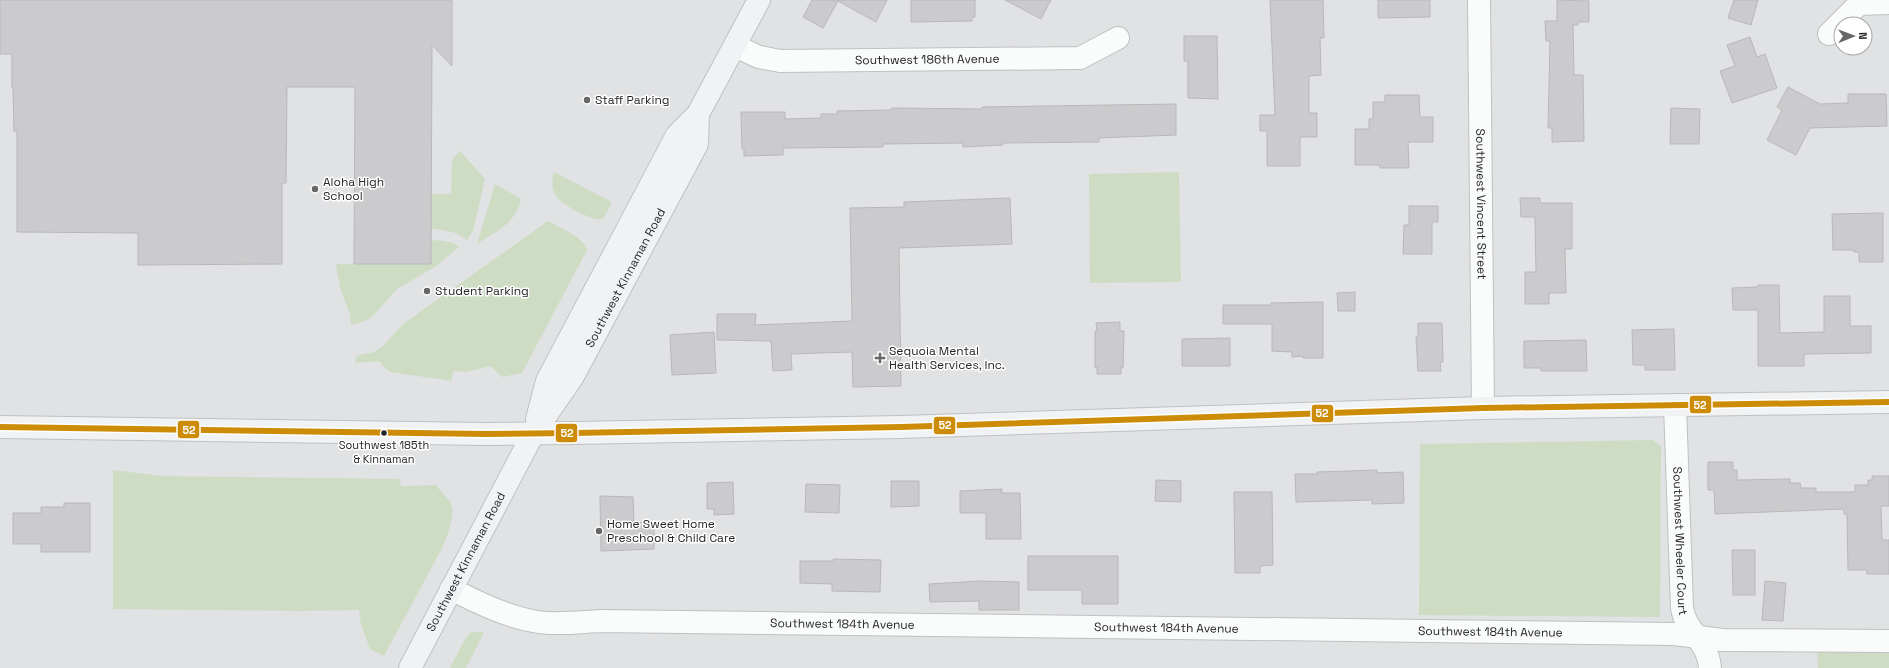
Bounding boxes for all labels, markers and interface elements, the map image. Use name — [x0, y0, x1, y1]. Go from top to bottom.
north arrow — [1833, 16, 1873, 56]
text: N — [1856, 32, 1870, 40]
street label: Southwest 186th Avenue — [855, 51, 1000, 68]
place label: Staff Parking — [595, 92, 670, 108]
marker: Staff Parking — [582, 95, 592, 105]
street label: Southwest Vincent Street — [1472, 129, 1490, 279]
place label: Aloha High School — [323, 174, 384, 204]
marker: Aloha High School — [310, 184, 320, 194]
street label: Southwest Kinnaman Road — [582, 206, 669, 350]
place label: Student Parking — [435, 283, 529, 299]
marker: Student Parking — [422, 286, 432, 296]
place label: Sequoia Mental Health Services, Inc. — [889, 343, 1005, 373]
marker: Sequoia Mental Health Services, Inc. — [874, 352, 886, 364]
line badge: 52 — [1689, 395, 1712, 414]
text: 52 — [1693, 398, 1707, 412]
line badge: 52 — [1311, 404, 1334, 423]
text: 52 — [1315, 406, 1329, 420]
line badge: 52 — [933, 416, 956, 435]
text: 52 — [938, 418, 952, 432]
line badge: 52 — [177, 420, 200, 439]
text: 52 — [182, 423, 196, 437]
line badge: 52 — [555, 423, 578, 443]
text: 52 — [560, 426, 574, 440]
marker: Southwest 185th & Kinnaman — [379, 428, 389, 438]
place label: Southwest 185th & Kinnaman — [339, 438, 429, 466]
street label: Southwest Wheeler Court — [1669, 466, 1691, 617]
street label: Southwest Kinnaman Road — [423, 489, 509, 634]
place label: Home Sweet Home Preschool & Child Care — [607, 516, 735, 546]
marker: Home Sweet Home Preschool & Child Care — [594, 526, 604, 536]
street label: Southwest 184th Avenue — [770, 615, 915, 633]
street label: Southwest 184th Avenue — [1094, 619, 1239, 637]
street label: Southwest 184th Avenue — [1418, 623, 1563, 641]

